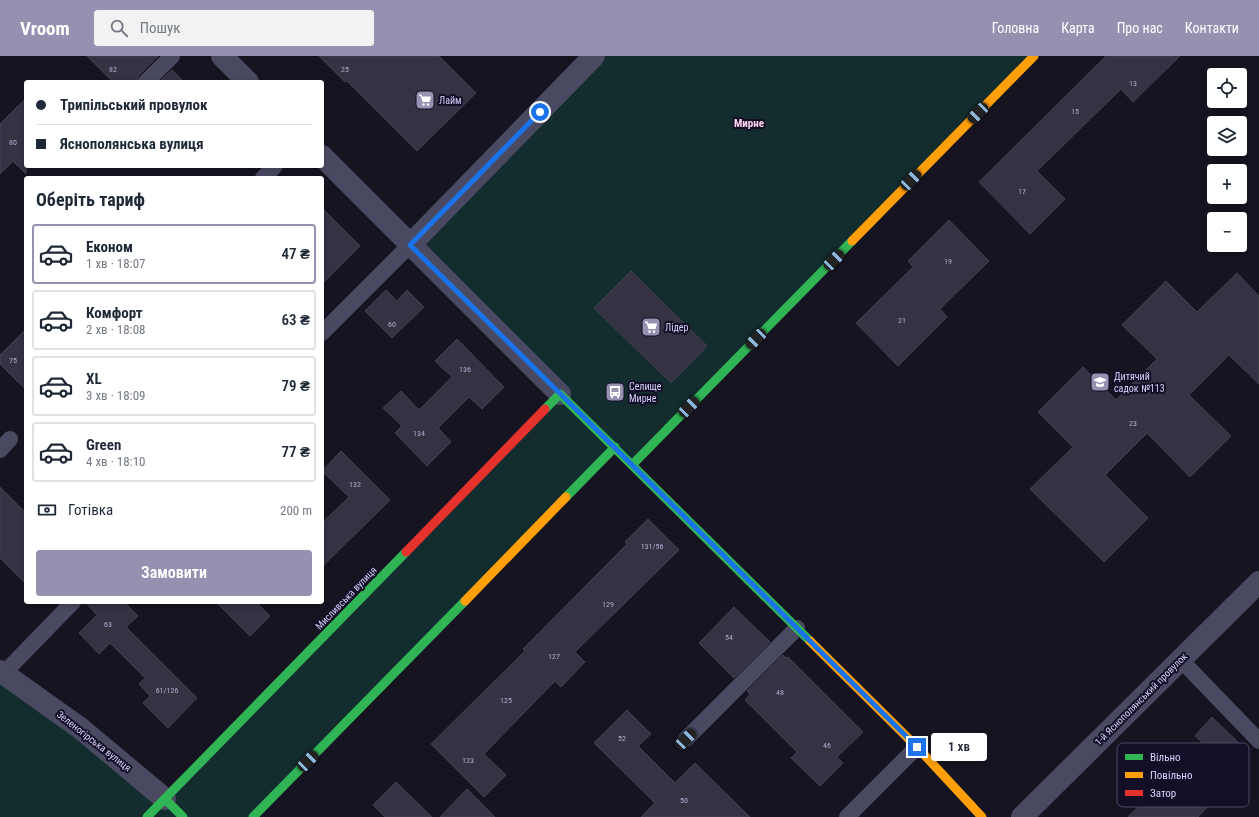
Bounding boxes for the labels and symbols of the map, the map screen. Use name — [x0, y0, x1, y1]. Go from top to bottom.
house number: 82 — [109, 65, 117, 74]
house number: 25 — [341, 65, 349, 74]
house number: 13 — [1129, 79, 1137, 88]
supermarket icon: Лайм — [414, 89, 436, 111]
place label: Лайм — [439, 95, 462, 106]
car — [965, 100, 991, 126]
route start — [531, 103, 549, 121]
house number: 15 — [1071, 107, 1079, 116]
district label: Мирне — [734, 117, 764, 130]
house number: 80 — [9, 138, 17, 147]
car — [898, 167, 924, 193]
house number: 17 — [1018, 187, 1026, 196]
car — [821, 247, 847, 273]
house number: 19 — [944, 257, 952, 266]
supermarket icon: Лідер — [640, 316, 662, 338]
house number: 21 — [898, 316, 906, 325]
house number: 60 — [388, 320, 396, 329]
place label: Лідер — [665, 322, 689, 333]
car — [743, 326, 769, 352]
house number: 75 — [9, 356, 17, 365]
house number: 136 — [459, 365, 471, 374]
school or university icon: Дитячий садок №113 — [1089, 371, 1111, 393]
place label: Дитячий садок №113 — [1114, 371, 1165, 394]
bus stop icon: Селище Мирне — [604, 381, 626, 403]
place label: Селище Мирне — [629, 381, 662, 404]
car — [676, 394, 702, 420]
house number: 23 — [1129, 419, 1137, 428]
house number: 134 — [413, 429, 425, 438]
house number: 132 — [349, 480, 361, 489]
house number: 131/56 — [641, 542, 663, 551]
street label: Мисливська вулиця — [313, 564, 379, 632]
house number: 129 — [602, 600, 614, 609]
house number: 63 — [104, 620, 112, 629]
house number: 54 — [725, 633, 733, 642]
street label: 1-й Яснополянський провулок — [1093, 650, 1190, 747]
house number: 127 — [548, 652, 560, 661]
house number: 61/126 — [156, 686, 178, 695]
house number: 48 — [776, 688, 784, 697]
house number: 125 — [500, 696, 512, 705]
street label: Зеленогірська вулиця — [55, 709, 133, 774]
car — [673, 726, 699, 752]
callout: 1 хв — [931, 733, 987, 761]
house number: 52 — [618, 734, 626, 743]
route end — [908, 738, 926, 756]
house number: 46 — [823, 741, 831, 750]
legend — [1117, 743, 1249, 807]
car — [295, 748, 321, 774]
text: Вільно — [1150, 751, 1181, 764]
house number: 123 — [462, 756, 474, 765]
text: Повільно — [1150, 769, 1193, 782]
text: Затор — [1150, 787, 1176, 800]
house number: 50 — [680, 796, 688, 805]

